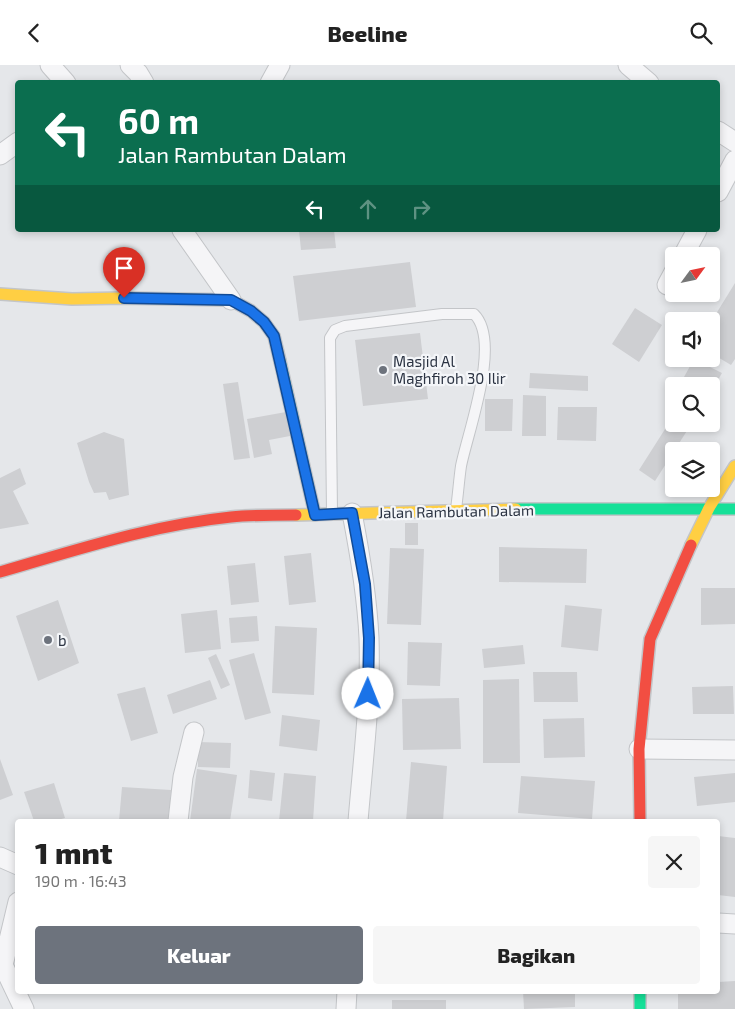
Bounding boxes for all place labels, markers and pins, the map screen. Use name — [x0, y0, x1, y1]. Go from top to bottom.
pin — [103, 247, 145, 298]
place label: Masjid Al Maghfiroh 30 Ilir — [393, 352, 506, 387]
marker: Masjid Al Maghfiroh 30 Ilir — [377, 364, 389, 376]
place label: b — [58, 631, 67, 649]
marker: b — [42, 634, 54, 646]

